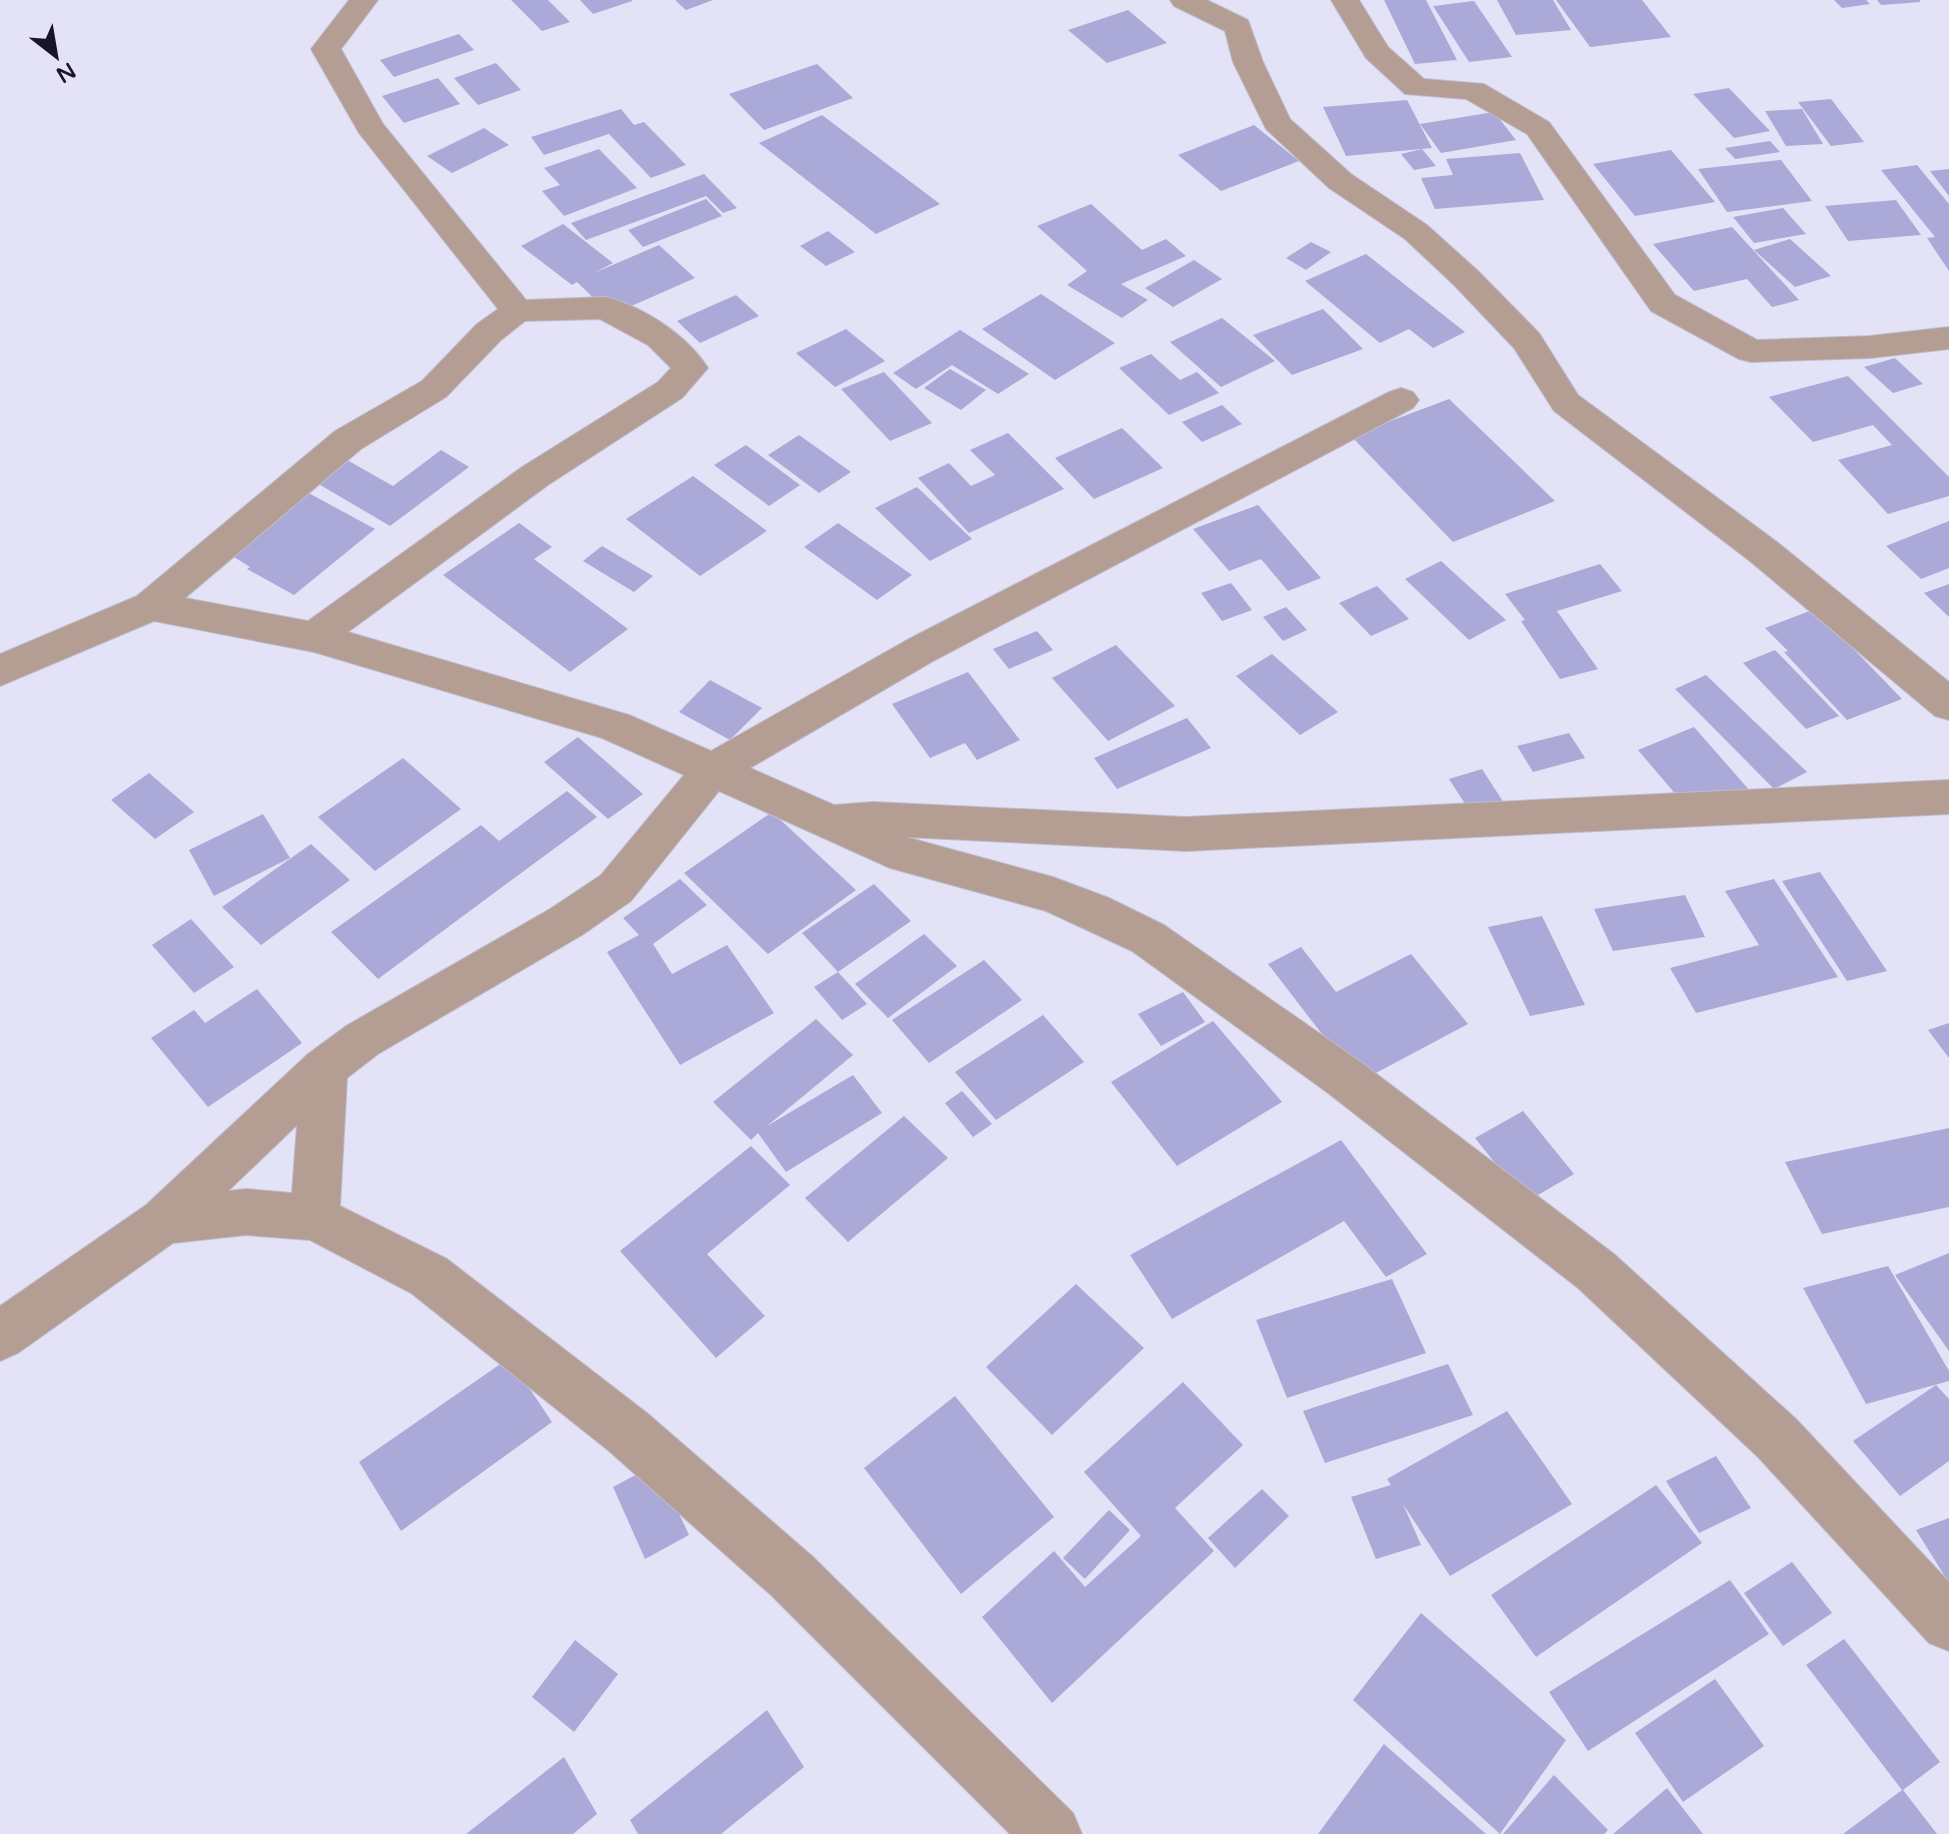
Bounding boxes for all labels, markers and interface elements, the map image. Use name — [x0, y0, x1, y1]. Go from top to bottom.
north arrow — [16, 16, 96, 96]
text: N — [52, 57, 80, 88]

